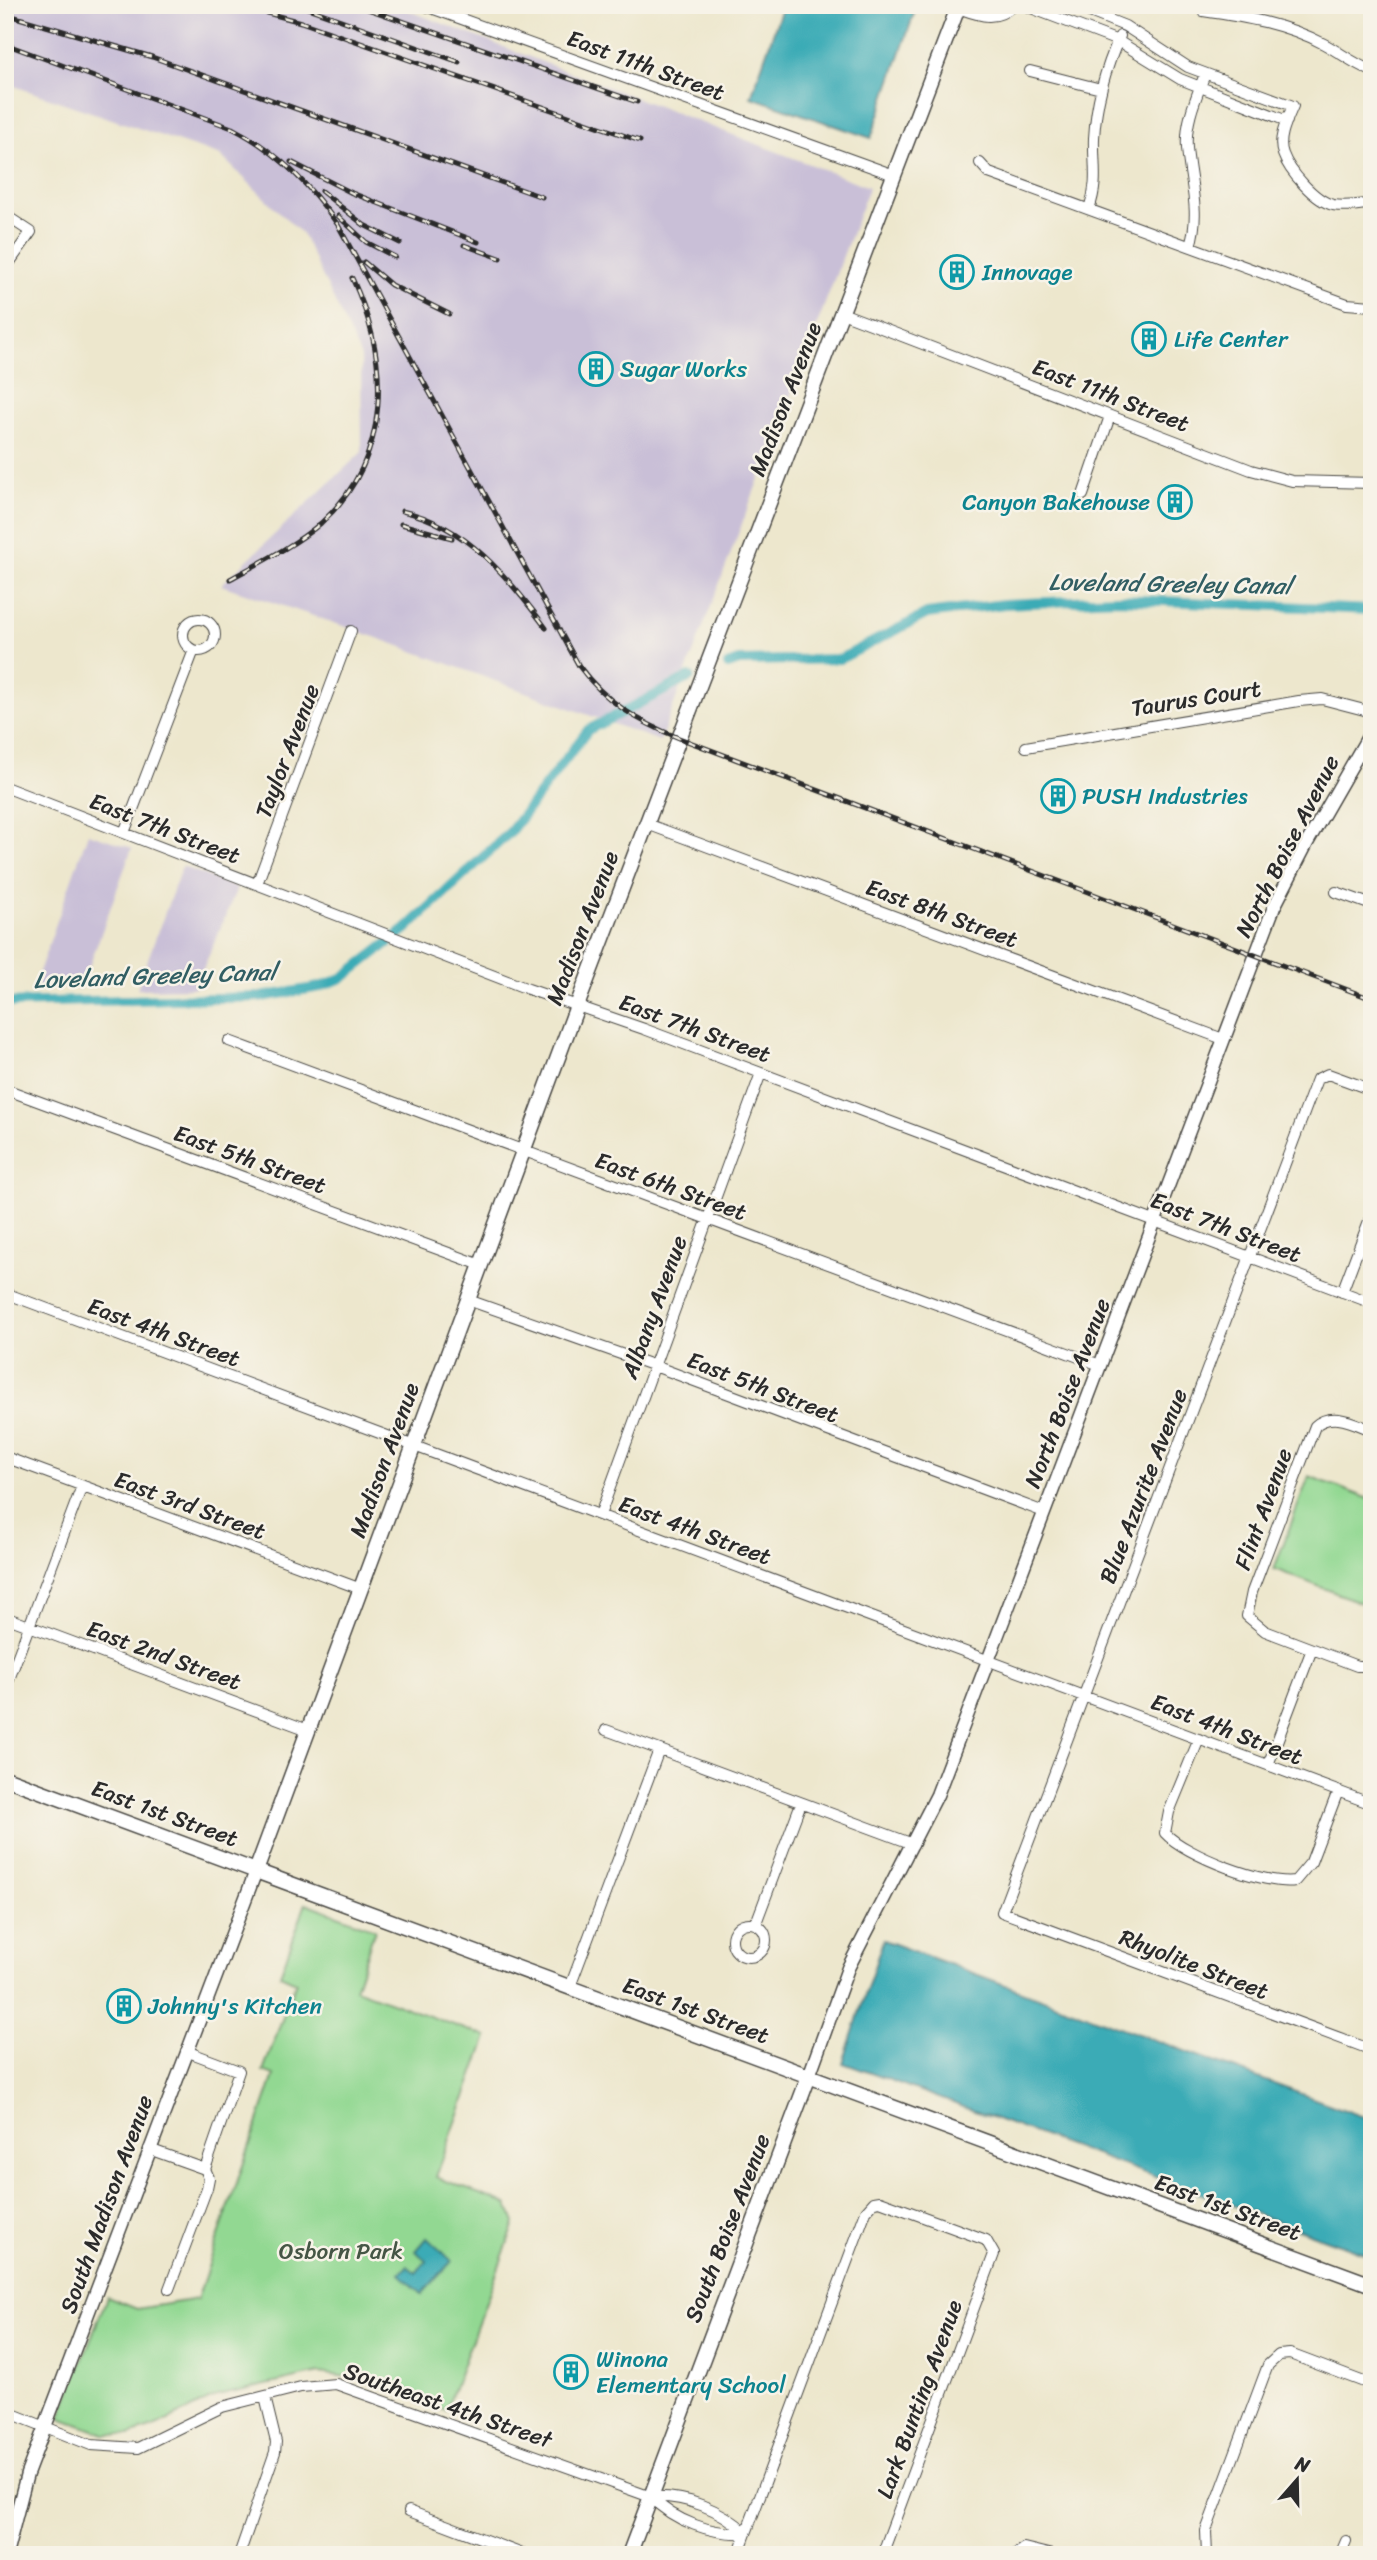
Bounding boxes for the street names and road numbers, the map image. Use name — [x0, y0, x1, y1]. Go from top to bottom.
street label: East 11th Street — [561, 18, 731, 113]
street label: Madison Avenue — [737, 316, 834, 482]
street label: East 11th Street — [1026, 347, 1195, 444]
street label: Taurus Court — [1128, 668, 1264, 729]
street label: Taylor Avenue — [243, 678, 332, 824]
street label: North Boise Avenue — [1224, 747, 1351, 945]
street label: East 7th Street — [83, 781, 246, 876]
street label: Madison Avenue — [534, 845, 631, 1011]
street label: East 8th Street — [860, 867, 1024, 960]
street label: East 7th Street — [613, 982, 777, 1075]
street label: East 5th Street — [168, 1113, 332, 1206]
street label: East 6th Street — [589, 1140, 753, 1233]
street label: East 7th Street — [1144, 1180, 1307, 1275]
street label: Albany Avenue — [609, 1229, 699, 1386]
street label: East 4th Street — [82, 1286, 246, 1379]
street label: North Boise Avenue — [1012, 1292, 1123, 1494]
street label: East 5th Street — [681, 1340, 845, 1435]
street label: Madison Avenue — [337, 1377, 432, 1544]
street label: Blue Azurite Avenue — [1087, 1382, 1200, 1590]
street label: Flint Avenue — [1222, 1442, 1305, 1576]
street label: East 3rd Street — [108, 1459, 271, 1552]
street label: East 4th Street — [613, 1484, 777, 1577]
street label: East 2nd Street — [81, 1608, 247, 1703]
street label: East 4th Street — [1145, 1682, 1309, 1777]
street label: East 1st Street — [86, 1768, 244, 1859]
street label: Rhyolite Street — [1113, 1917, 1275, 2012]
street label: East 1st Street — [617, 1965, 775, 2056]
street label: South Madison Avenue — [48, 2089, 165, 2319]
street label: South Boise Avenue — [673, 2127, 782, 2329]
street label: East 1st Street — [1149, 2162, 1307, 2253]
street label: Lark Bunting Avenue — [864, 2294, 975, 2504]
street label: Southeast 4th Street — [338, 2351, 559, 2461]

